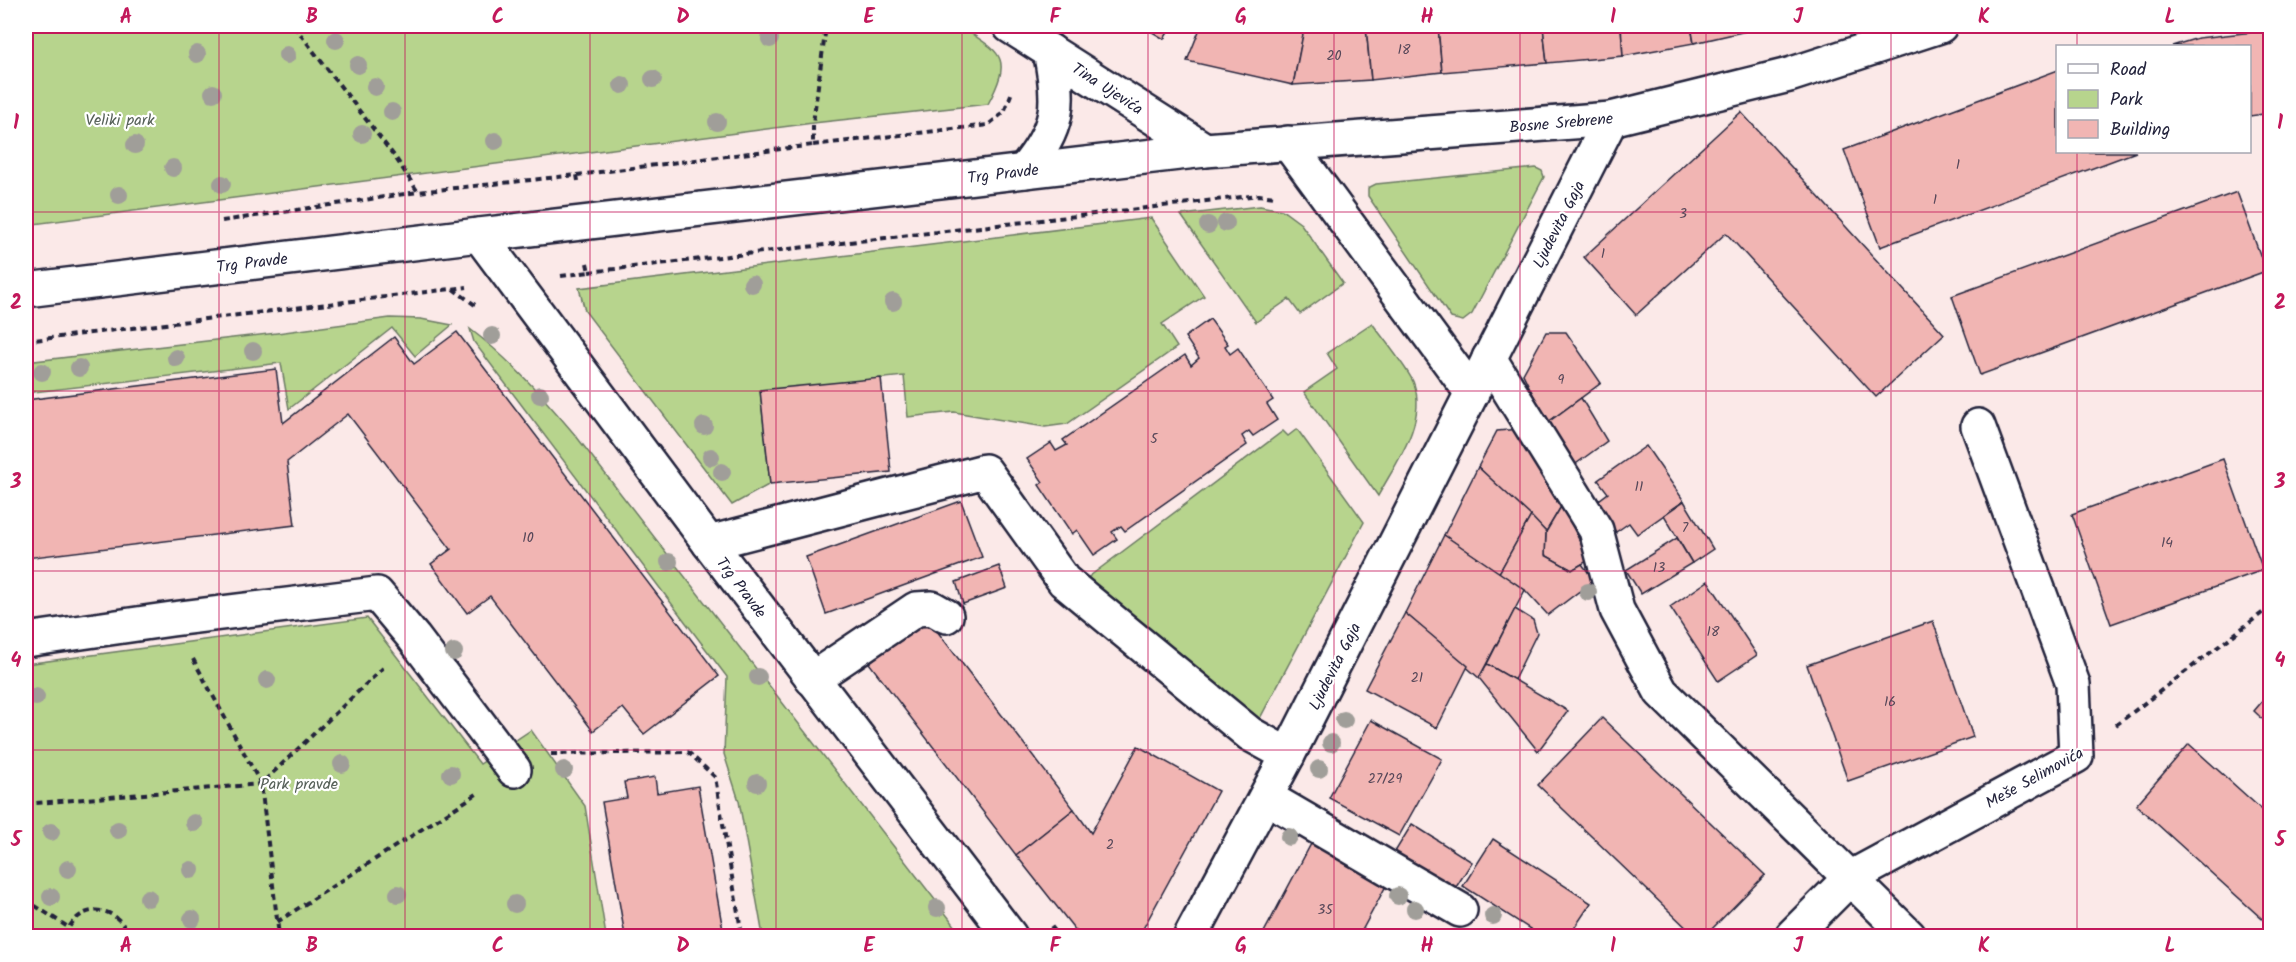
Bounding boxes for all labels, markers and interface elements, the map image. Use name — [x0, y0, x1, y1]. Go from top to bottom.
text: A — [120, 2, 132, 34]
text: B — [306, 2, 318, 34]
text: C — [492, 2, 504, 34]
text: D — [676, 2, 690, 34]
text: E — [863, 2, 875, 34]
text: F — [1050, 2, 1062, 34]
text: G — [1235, 2, 1247, 34]
text: H — [1420, 2, 1434, 34]
text: I — [1610, 2, 1616, 34]
text: J — [1793, 2, 1804, 34]
text: K — [1978, 2, 1990, 34]
text: L — [2165, 2, 2175, 34]
house number: 18 — [1398, 39, 1411, 61]
house number: 20 — [1326, 45, 1342, 67]
legend — [2056, 45, 2251, 153]
text: Road — [2110, 56, 2147, 85]
street label: Tina Ujevića — [1066, 57, 1148, 122]
text: Park — [2110, 86, 2143, 115]
street label: Bosne Srebrene — [1508, 107, 1614, 140]
text: 1 — [13, 108, 19, 140]
park label: Veliki park — [85, 108, 155, 133]
text: 1 — [2277, 108, 2283, 140]
text: Building — [2110, 116, 2170, 145]
house number: 1 — [1956, 154, 1960, 176]
street label: Trg Pravde — [966, 158, 1040, 191]
street label: Ljudevita Gaja — [1527, 177, 1592, 273]
house number: 1 — [1933, 189, 1937, 211]
house number: 3 — [1679, 203, 1687, 225]
house number: 1 — [1601, 243, 1605, 265]
street label: Trg Pravde — [215, 247, 289, 280]
text: 2 — [10, 288, 22, 320]
text: 2 — [2274, 288, 2286, 320]
house number: 9 — [1558, 369, 1565, 391]
house number: 5 — [1150, 428, 1159, 450]
text: 3 — [10, 467, 22, 499]
text: 3 — [2274, 467, 2286, 499]
house number: 11 — [1635, 476, 1643, 498]
house number: 7 — [1682, 517, 1689, 539]
house number: 10 — [522, 527, 534, 549]
house number: 14 — [2161, 532, 2173, 554]
street label: Trg Pravde — [709, 552, 772, 624]
house number: 13 — [1653, 557, 1665, 579]
street label: Ljudevita Gaja — [1303, 619, 1368, 715]
house number: 18 — [1707, 621, 1720, 643]
text: 4 — [11, 646, 22, 678]
text: 4 — [2275, 646, 2286, 678]
house number: 21 — [1411, 667, 1423, 689]
house number: 16 — [1884, 691, 1896, 713]
street label: Meše Selimovića — [1981, 741, 2088, 816]
house number: 27/29 — [1368, 768, 1402, 790]
park label: Park pravde — [260, 772, 338, 797]
text: 5 — [10, 825, 23, 857]
text: 5 — [2274, 825, 2287, 857]
house number: 2 — [1106, 834, 1114, 856]
house number: 35 — [1317, 899, 1334, 921]
text: A — [120, 931, 132, 962]
text: B — [306, 931, 318, 962]
text: C — [492, 931, 504, 962]
text: D — [676, 931, 690, 962]
text: E — [863, 931, 875, 962]
text: F — [1050, 931, 1062, 962]
text: G — [1235, 931, 1247, 962]
text: H — [1420, 931, 1434, 962]
text: I — [1610, 931, 1616, 962]
text: J — [1793, 931, 1804, 962]
text: K — [1978, 931, 1990, 962]
text: L — [2165, 931, 2175, 962]

